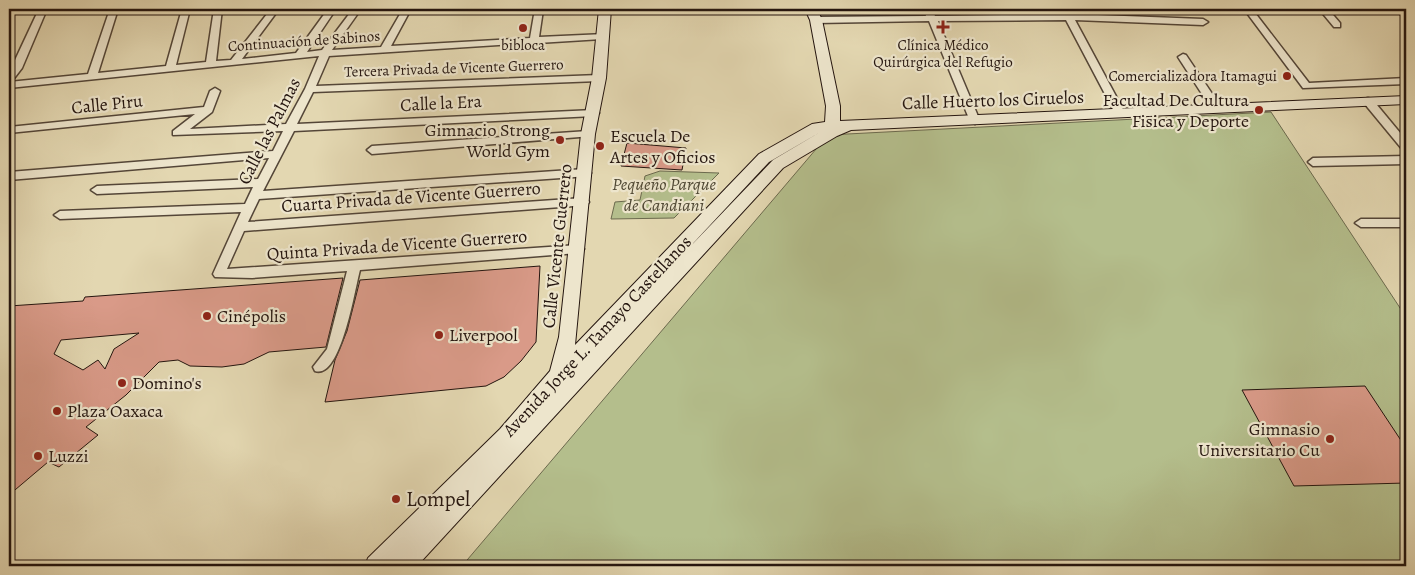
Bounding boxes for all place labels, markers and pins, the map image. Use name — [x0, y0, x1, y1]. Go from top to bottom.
marker: Clínica Médico Quirúrgica del Refugio — [936, 20, 950, 34]
marker: bibloca — [517, 22, 529, 34]
place label: bibloca — [501, 35, 545, 55]
place label: Clínica Médico Quirúrgica del Refugio — [873, 35, 1013, 72]
place label: Comercializadora Itamagui — [1109, 66, 1277, 86]
marker: Comercializadora Itamagui — [1281, 70, 1293, 82]
place label: Facultad De Cultura Fisica y Deporte — [1102, 88, 1250, 133]
marker: Facultad De Cultura Fisica y Deporte — [1253, 104, 1265, 116]
place label: Gimnacio Strong World Gym — [425, 118, 550, 163]
place label: Escuela De Artes y Oficios — [609, 124, 715, 169]
marker: Gimnacio Strong World Gym — [554, 134, 566, 146]
marker: Escuela De Artes y Oficios — [594, 140, 606, 152]
place label: Cinépolis — [217, 304, 286, 328]
marker: Cinépolis — [201, 310, 213, 322]
place label: Liverpool — [449, 323, 518, 347]
marker: Liverpool — [433, 329, 445, 341]
place label: Domino's — [132, 371, 202, 395]
marker: Domino's — [116, 377, 128, 389]
place label: Plaza Oaxaca — [67, 399, 164, 423]
marker: Plaza Oaxaca — [51, 405, 63, 417]
place label: Gimnasio Universitario Cu — [1198, 417, 1320, 462]
marker: Gimnasio Universitario Cu — [1324, 433, 1336, 445]
place label: Luzzi — [48, 444, 89, 468]
marker: Luzzi — [32, 450, 44, 462]
place label: Lompel — [406, 485, 470, 513]
marker: Lompel — [390, 493, 402, 505]

